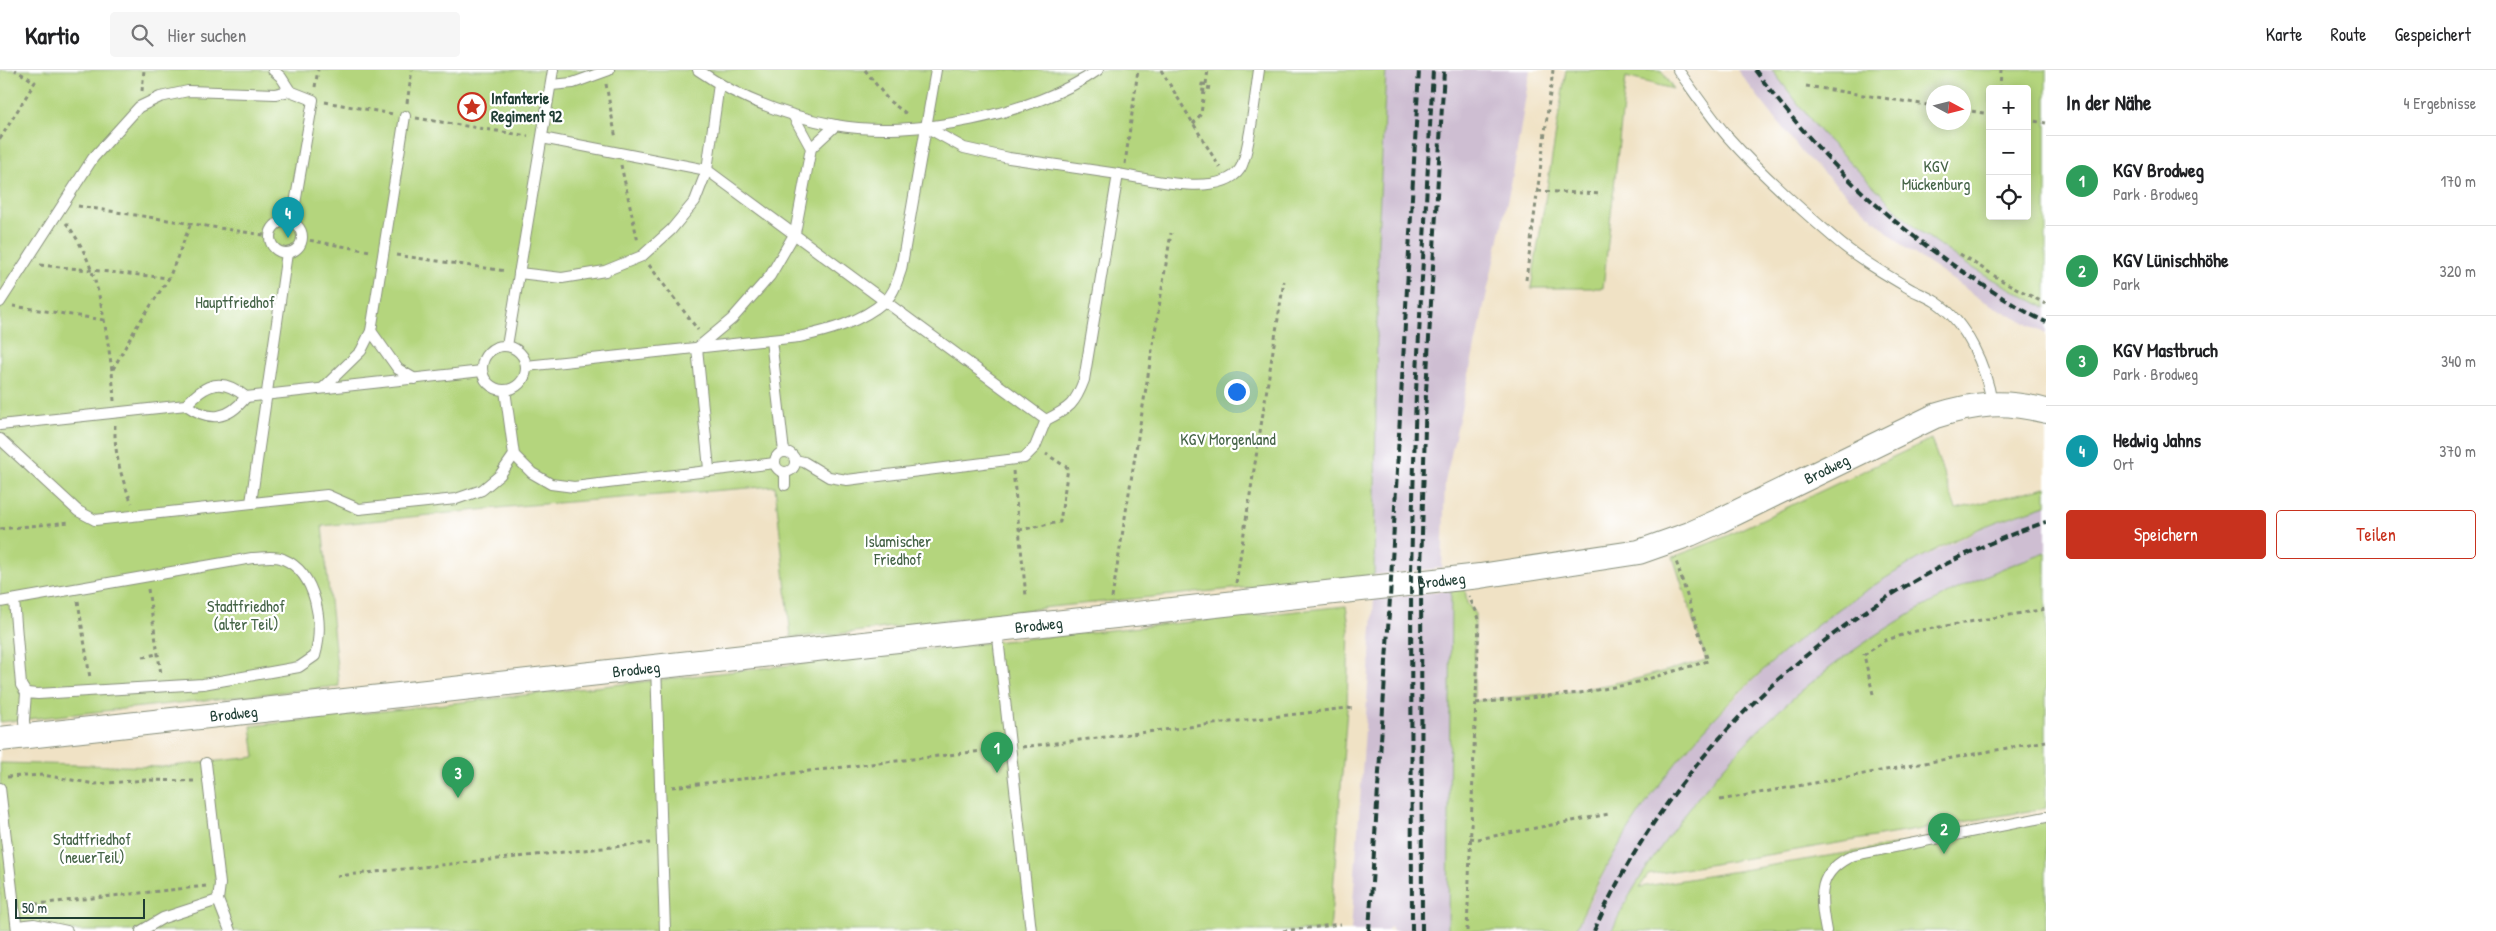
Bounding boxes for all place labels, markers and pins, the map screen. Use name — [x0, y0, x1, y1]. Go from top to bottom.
place label: Infanterie Regiment 92 — [491, 87, 563, 128]
place icon: Infanterie Regiment 92 — [457, 92, 487, 122]
pin: 4 — [272, 197, 304, 238]
pin: 1 — [981, 732, 1013, 773]
pin: 3 — [442, 757, 474, 798]
pin: 2 — [1928, 813, 1960, 854]

